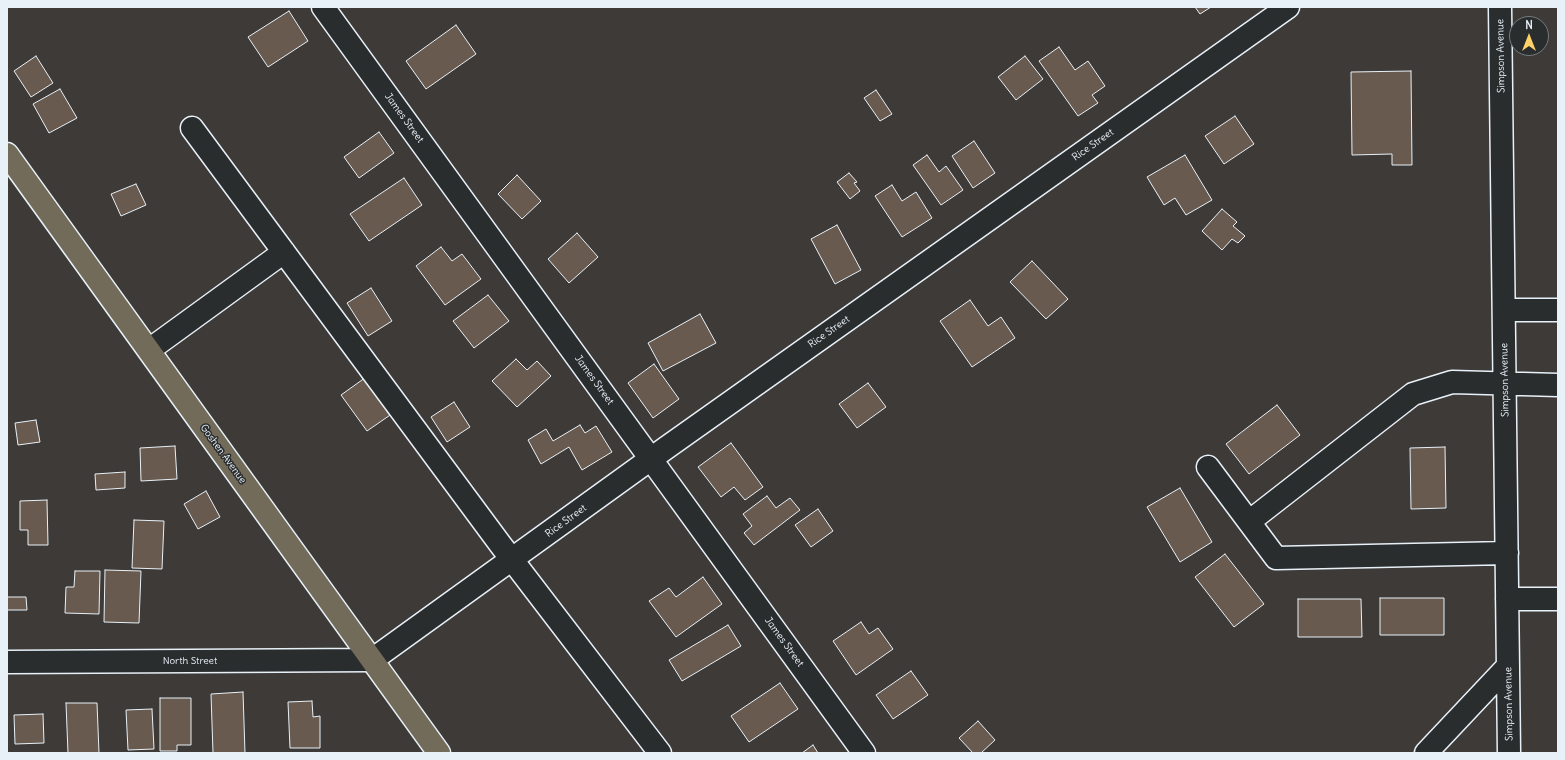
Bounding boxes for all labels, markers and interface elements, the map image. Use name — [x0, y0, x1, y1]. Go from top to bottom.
north arrow — [1509, 16, 1549, 56]
text: N — [1525, 18, 1533, 32]
street label: Simpson Avenue — [1494, 19, 1508, 93]
street label: James Street — [382, 91, 426, 145]
street label: Rice Street — [1070, 126, 1116, 164]
street label: Rice Street — [806, 313, 852, 351]
street label: Simpson Avenue — [1498, 343, 1512, 417]
street label: James Street — [572, 353, 616, 407]
street label: Goshen Avenue — [198, 422, 248, 486]
street label: Rice Street — [543, 502, 589, 540]
street label: James Street — [762, 615, 806, 669]
street label: North Street — [163, 655, 217, 667]
street label: Simpson Avenue — [1502, 667, 1516, 741]

